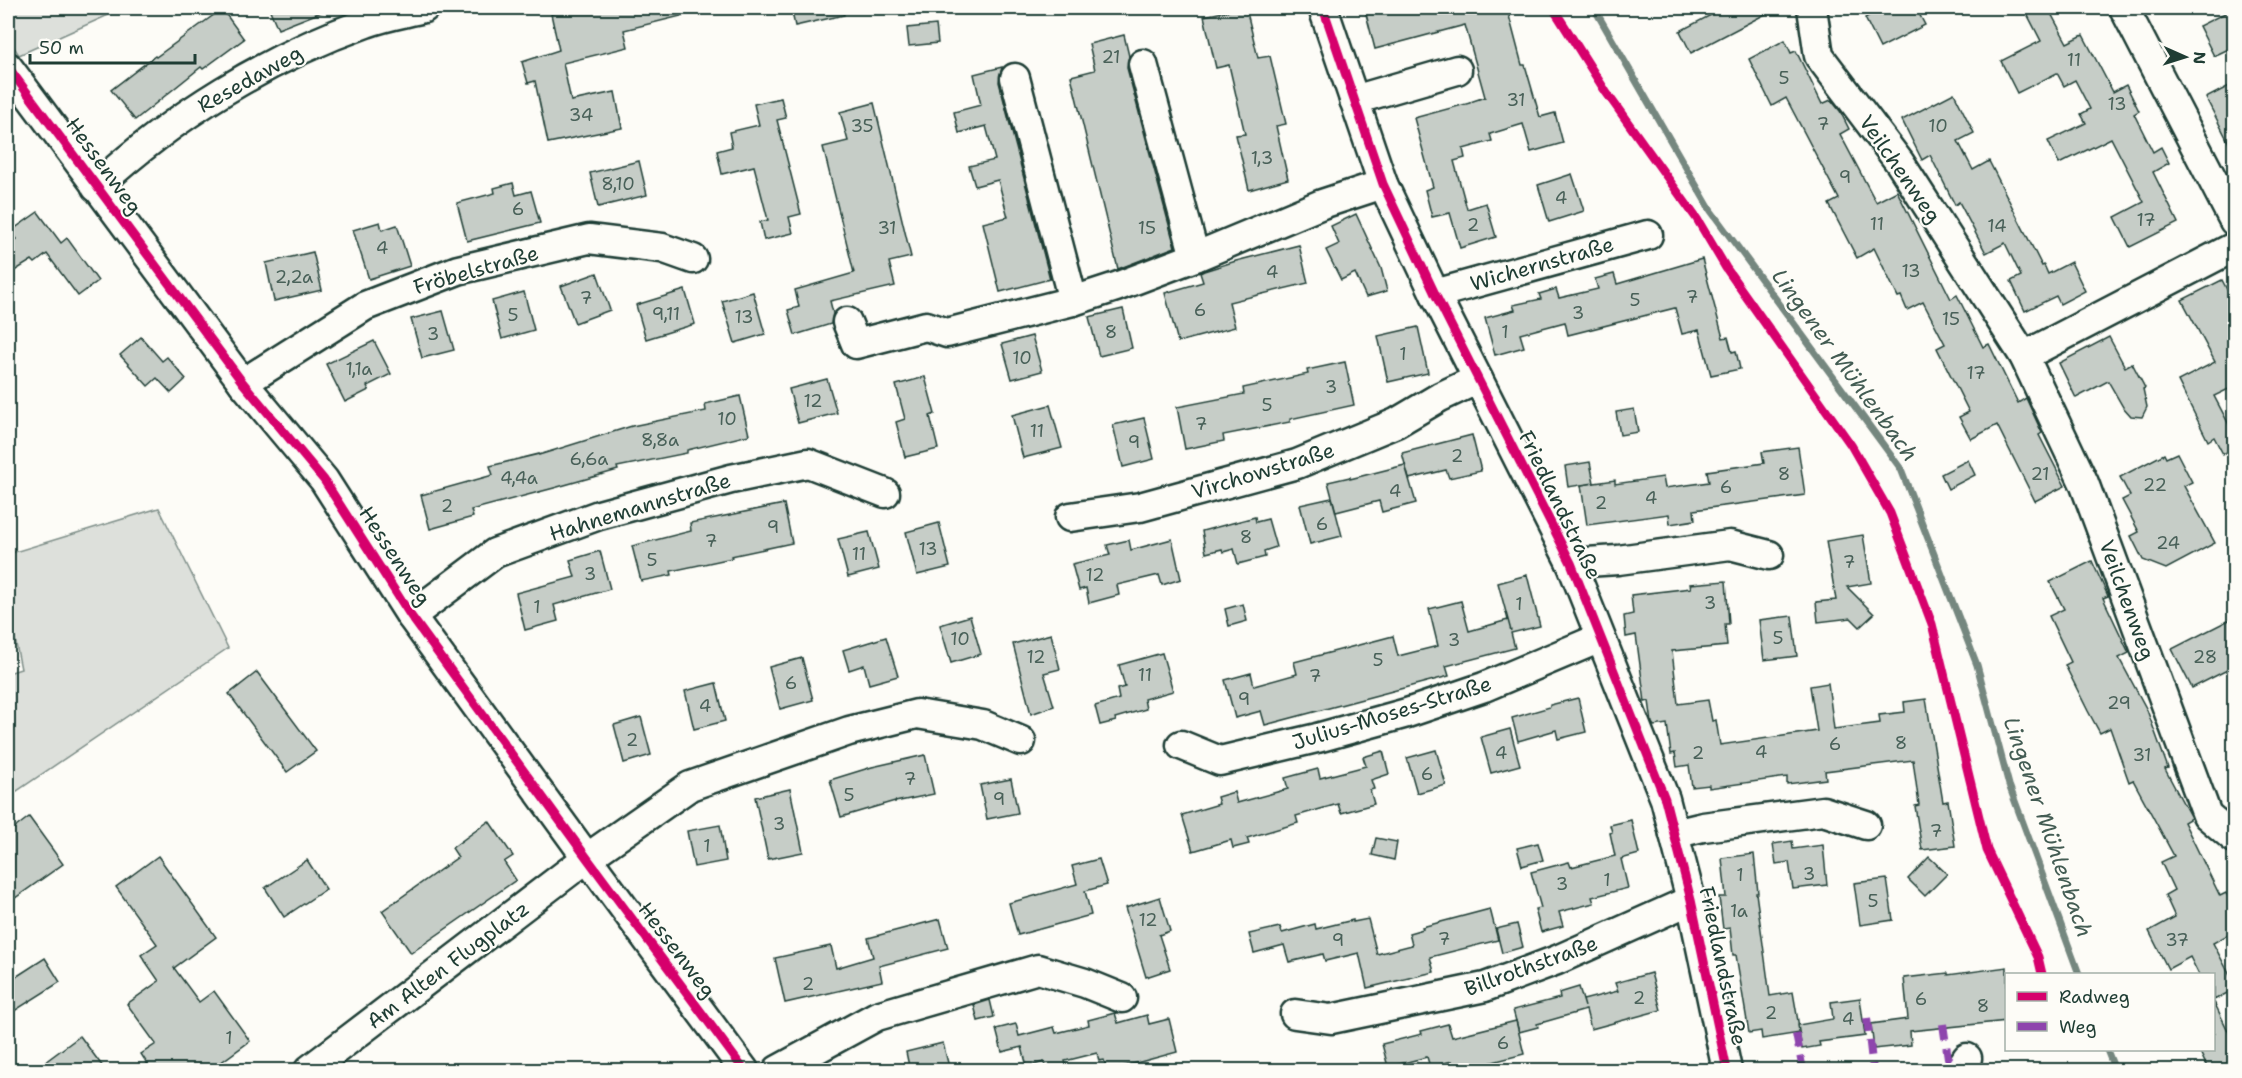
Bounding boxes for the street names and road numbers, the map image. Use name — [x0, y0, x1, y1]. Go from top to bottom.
street label: Resedaweg — [193, 39, 307, 119]
street label: Veilchenweg — [1852, 109, 1948, 229]
street label: Hessenweg — [59, 112, 149, 220]
street label: Wichernstraße — [1467, 230, 1617, 298]
street label: Fröbelstraße — [410, 239, 542, 301]
street label: Friedlandstraße — [1512, 426, 1608, 584]
street label: Virchowstraße — [1188, 436, 1338, 506]
street label: Hahnemannstraße — [546, 466, 734, 548]
street label: Hessenweg — [352, 501, 438, 611]
street label: Veilchenweg — [2092, 536, 2162, 664]
street label: Julius-Moses-Straße — [1289, 669, 1495, 757]
street label: Friedlandstraße — [1692, 884, 1754, 1048]
street label: Am Alten Flugplatz — [361, 895, 535, 1035]
street label: Hessenweg — [632, 896, 722, 1004]
street label: Billrothstraße — [1461, 929, 1601, 1003]

